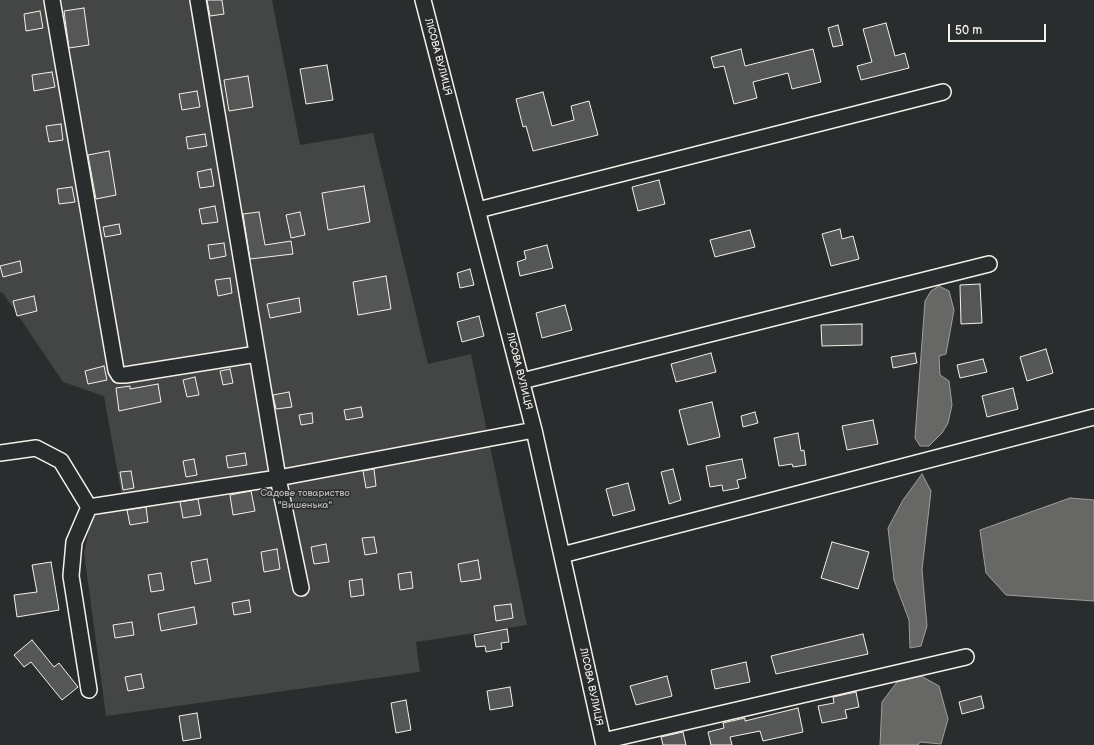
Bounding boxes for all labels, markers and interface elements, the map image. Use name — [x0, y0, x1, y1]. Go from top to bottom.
scale bar — [950, 16, 1048, 42]
street label: ЛІСОВА ВУЛИЦЯ — [422, 17, 454, 97]
text: 50 m — [955, 23, 982, 38]
street label: ЛІСОВА ВУЛИЦЯ — [504, 331, 534, 411]
park label: Садове товариство "Вишенька" — [260, 487, 350, 510]
street label: ЛІСОВА ВУЛИЦЯ — [577, 647, 605, 727]

